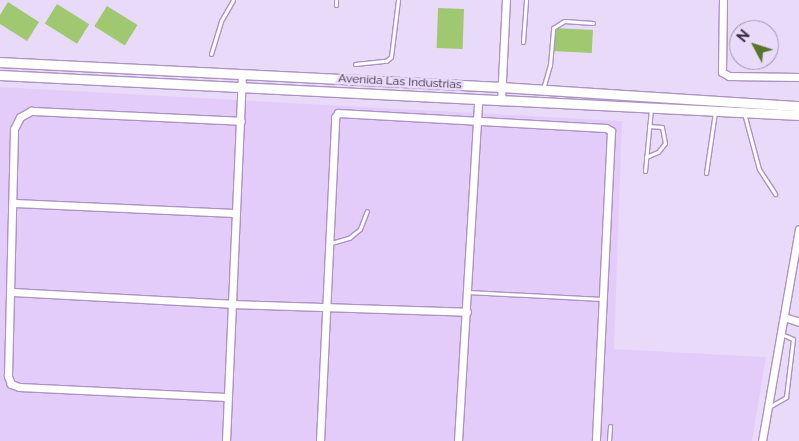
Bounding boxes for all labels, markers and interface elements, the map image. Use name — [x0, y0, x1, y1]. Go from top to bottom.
north arrow — [729, 20, 779, 70]
text: N — [734, 27, 753, 45]
street label: Avenida Las Industrias — [338, 72, 462, 92]

